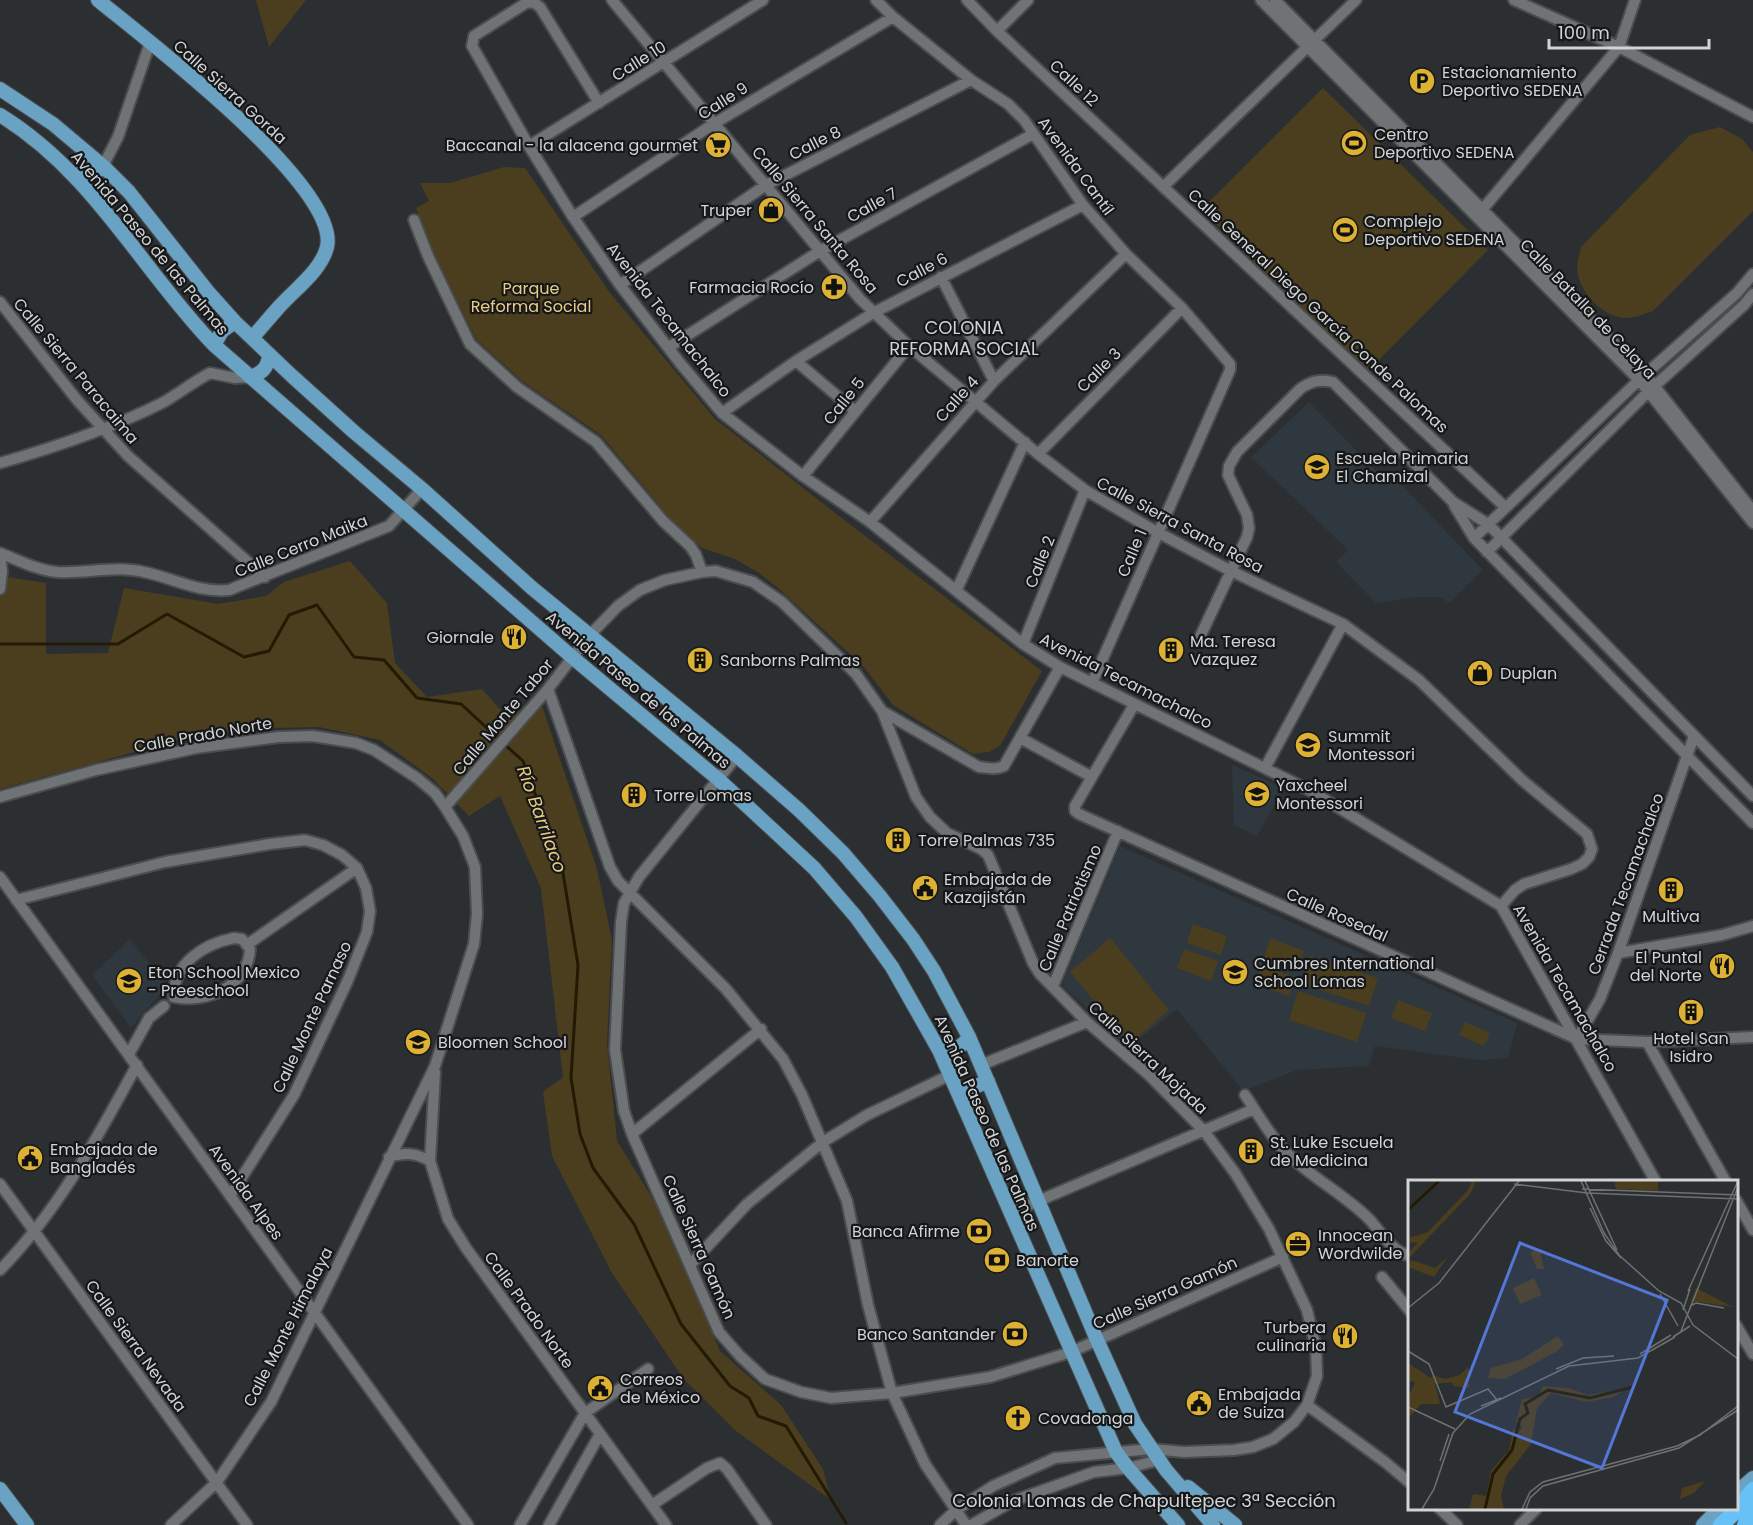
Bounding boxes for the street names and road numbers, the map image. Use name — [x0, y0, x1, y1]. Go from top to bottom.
street label: Calle Sierra Gorda — [168, 35, 292, 149]
street label: Calle 10 — [607, 35, 671, 87]
street label: Calle 12 — [1044, 54, 1104, 112]
street label: Calle 9 — [693, 77, 753, 125]
street label: Avenida Cantíl — [1032, 112, 1120, 220]
street label: Calle 8 — [785, 120, 845, 166]
street label: Calle Sierra Santa Rosa — [746, 141, 884, 299]
street label: Avenida Paseo de las Palmas — [66, 146, 234, 340]
street label: Calle 7 — [843, 182, 901, 228]
street label: Calle General Diego García Conde Palomas — [1183, 184, 1453, 438]
street label: Calle Batalla de Celaya — [1515, 234, 1661, 384]
street label: Avenida Tecamachalco — [601, 238, 737, 402]
street label: Calle 6 — [892, 247, 952, 293]
street label: Calle Sierra Paracaima — [8, 293, 144, 449]
street label: Calle 3 — [1072, 343, 1126, 397]
street label: Calle 4 — [930, 371, 984, 427]
street label: Calle 5 — [818, 372, 870, 430]
street label: Calle Sierra Santa Rosa — [1092, 471, 1268, 579]
street label: Calle Cerro Maika — [231, 509, 371, 583]
street label: Calle 1 — [1112, 525, 1152, 581]
street label: Calle 2 — [1019, 532, 1061, 592]
street label: Avenida Paseo de las Palmas — [541, 606, 735, 774]
street label: Avenida Tecamachalco — [1036, 627, 1216, 735]
street label: Calle Monte Tabor — [447, 654, 559, 780]
street label: Calle Prado Norte — [132, 712, 274, 758]
street label: Cerrada Tecamachalco — [1582, 790, 1670, 978]
street label: Calle Patriotismo — [1033, 841, 1107, 975]
street label: Calle Rosedal — [1283, 882, 1391, 948]
street label: Avenida Tecamachalco — [1507, 900, 1623, 1076]
street label: Calle Monte Parnaso — [267, 937, 357, 1097]
street label: Calle Sierra Mojada — [1083, 996, 1213, 1120]
street label: Avenida Paseo de las Palmas — [929, 1011, 1045, 1235]
street label: Avenida Alpes — [203, 1139, 289, 1245]
street label: Calle Sierra Gamón — [657, 1171, 741, 1323]
street label: Calle Monte Himalaya — [238, 1243, 338, 1411]
street label: Calle Prado Norte — [479, 1247, 579, 1373]
street label: Calle Sierra Gamón — [1089, 1251, 1241, 1335]
street label: Calle Sierra Nevada — [80, 1275, 192, 1417]

